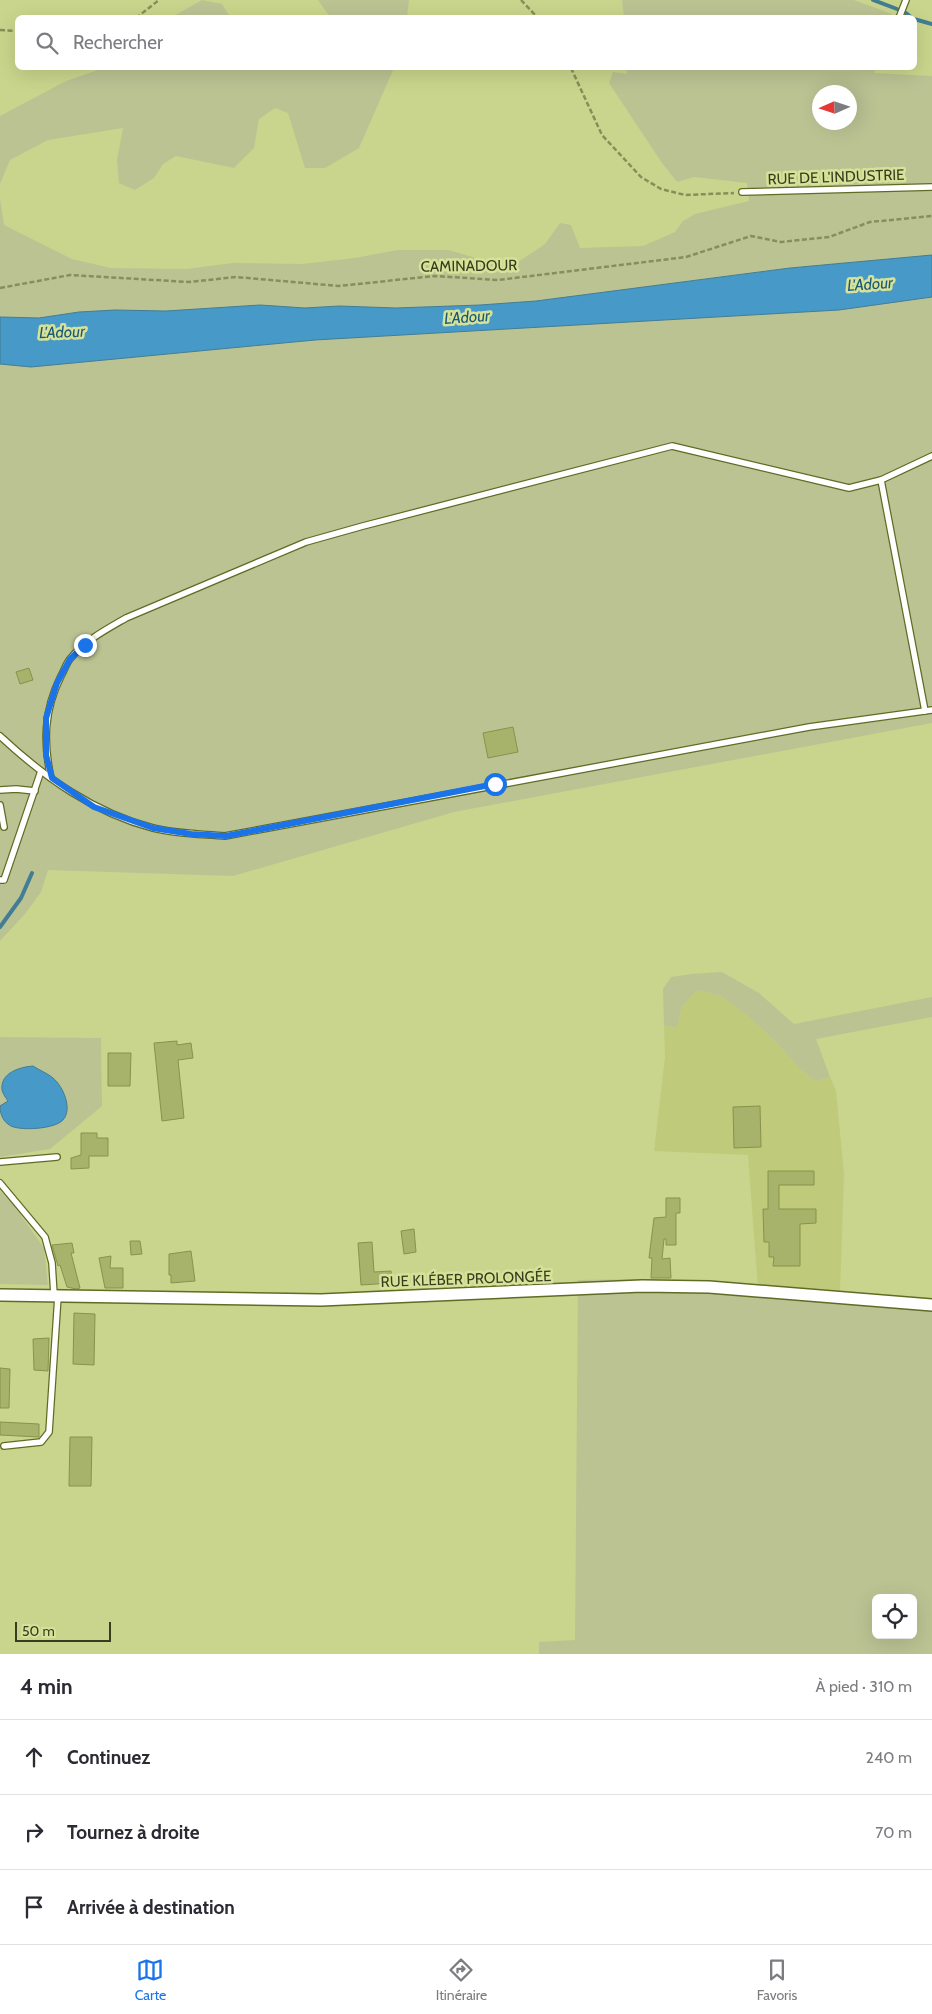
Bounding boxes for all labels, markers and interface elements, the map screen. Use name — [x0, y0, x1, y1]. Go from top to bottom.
search box — [15, 15, 917, 70]
icon: search — [33, 29, 61, 57]
text: Rechercher — [73, 31, 163, 54]
north arrow — [812, 85, 857, 130]
street label: RUE DE L'INDUSTRIE — [767, 166, 905, 188]
street label: CAMINADOUR — [421, 256, 517, 276]
water label: L'Adour — [847, 273, 895, 295]
water label: L'Adour — [444, 306, 492, 328]
water label: L'Adour — [39, 322, 86, 342]
route end — [74, 634, 97, 657]
route start — [484, 773, 507, 796]
street label: RUE KLÉBER PROLONGÉE — [380, 1266, 552, 1291]
map controls — [872, 1594, 917, 1639]
button: locate — [872, 1594, 917, 1639]
scale bar — [15, 1619, 111, 1642]
text: 50 m — [22, 1622, 55, 1640]
text: 4 min — [20, 1674, 73, 1699]
text: À pied · 310 m — [815, 1677, 912, 1696]
icon: ahead — [20, 1743, 48, 1771]
text: Continuez — [67, 1746, 150, 1769]
text: 240 m — [866, 1748, 912, 1767]
icon: right — [20, 1818, 48, 1846]
text: Tournez à droite — [67, 1821, 200, 1844]
text: 70 m — [875, 1823, 912, 1842]
icon: arrive — [20, 1893, 48, 1921]
text: Arrivée à destination — [67, 1896, 235, 1919]
tab: Carte — [135, 1956, 166, 2004]
tab: Itinéraire — [436, 1956, 487, 2004]
tab: Favoris — [757, 1956, 797, 2004]

